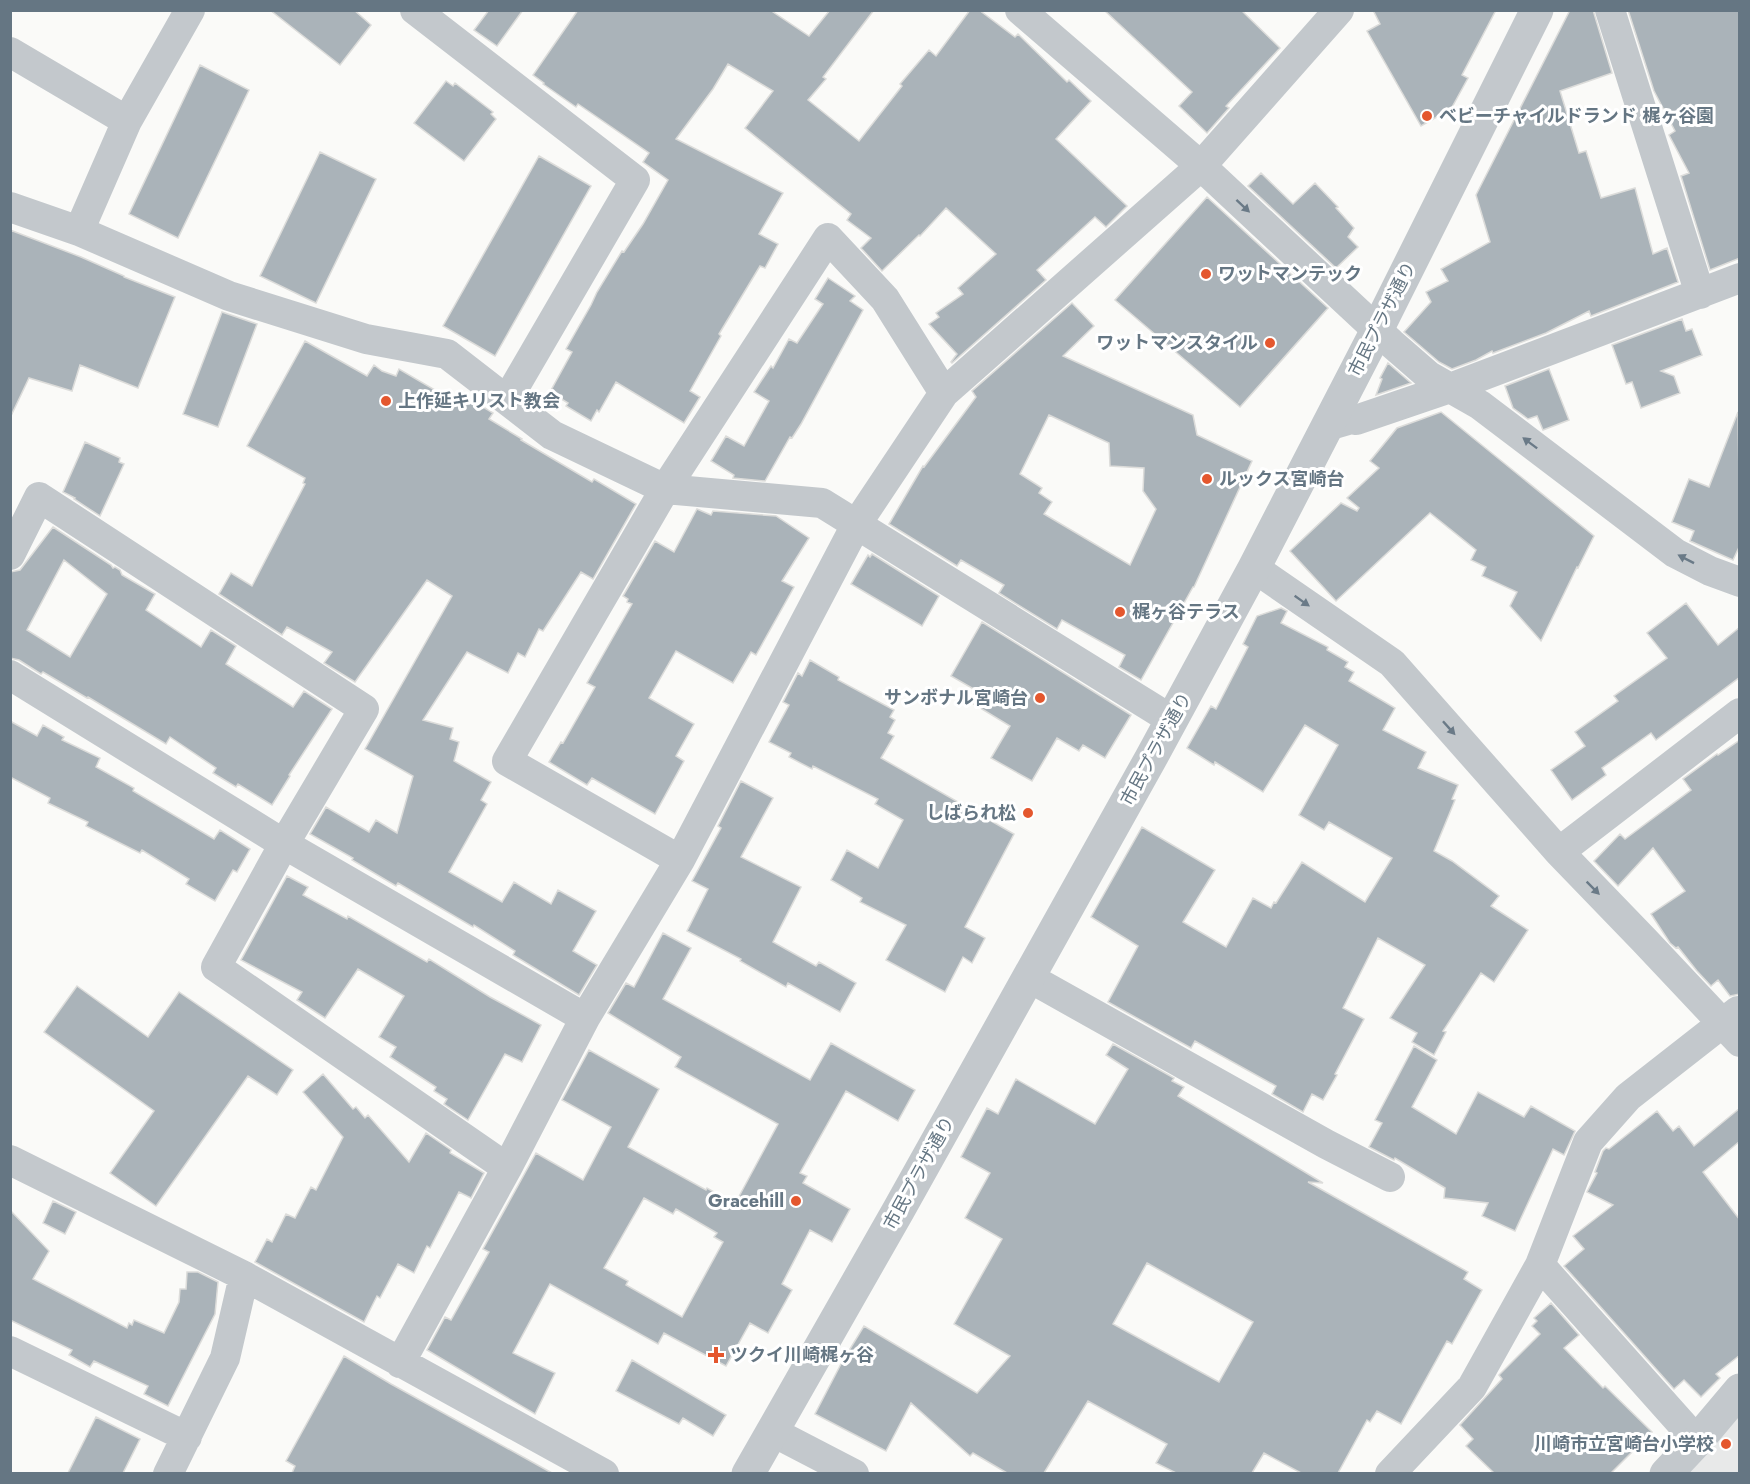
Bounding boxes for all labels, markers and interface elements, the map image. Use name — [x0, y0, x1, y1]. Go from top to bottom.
place label: ベビーチャイルドランド 梶ヶ谷園 — [1439, 103, 1714, 129]
marker: ベビーチャイルドランド 梶ヶ谷園 — [1420, 109, 1434, 123]
one-way arrow — [1236, 198, 1250, 212]
street label: 市民プラザ通り — [1342, 257, 1422, 381]
place label: ワットマンテック — [1218, 261, 1362, 287]
marker: ワットマンテック — [1199, 267, 1213, 281]
place label: ワットマンスタイル — [1096, 330, 1258, 356]
marker: ワットマンスタイル — [1263, 336, 1277, 350]
place label: 上作延キリスト教会 — [398, 388, 560, 414]
marker: 上作延キリスト教会 — [379, 394, 393, 408]
one-way arrow — [1522, 437, 1537, 449]
place label: ルックス宮崎台 — [1219, 466, 1344, 492]
marker: ルックス宮崎台 — [1200, 472, 1214, 486]
one-way arrow — [1677, 554, 1694, 564]
one-way arrow — [1294, 595, 1310, 606]
place label: 梶ヶ谷テラス — [1132, 599, 1240, 625]
marker: 梶ヶ谷テラス — [1113, 605, 1127, 619]
place label: サンボナル宮崎台 — [884, 685, 1028, 711]
street label: 市民プラザ通り — [1114, 688, 1198, 810]
marker: サンボナル宮崎台 — [1033, 691, 1047, 705]
one-way arrow — [1442, 720, 1456, 735]
place label: しばられ松 — [926, 800, 1016, 826]
marker: しばられ松 — [1021, 806, 1035, 820]
one-way arrow — [1586, 881, 1600, 895]
street label: 市民プラザ通り — [877, 1112, 961, 1234]
place label: Gracehill — [708, 1188, 784, 1214]
marker: Gracehill — [789, 1194, 803, 1208]
place label: ツクイ川崎梶ヶ谷 — [730, 1342, 874, 1368]
marker: ツクイ川崎梶ヶ谷 — [707, 1346, 725, 1364]
place label: 川崎市立宮崎台小学校 — [1534, 1431, 1714, 1457]
marker: 川崎市立宮崎台小学校 — [1719, 1437, 1733, 1451]

